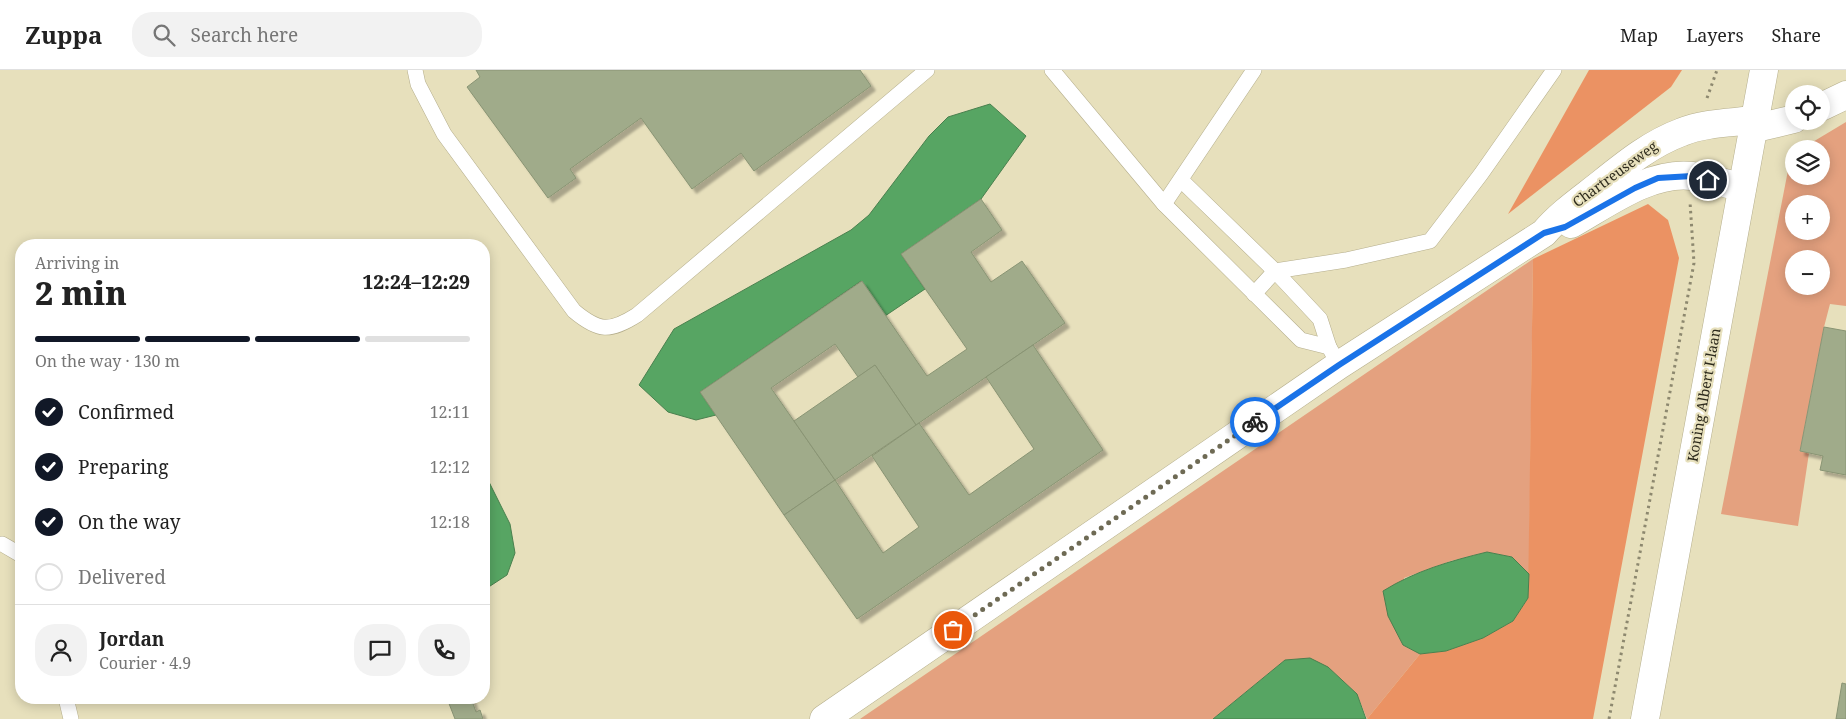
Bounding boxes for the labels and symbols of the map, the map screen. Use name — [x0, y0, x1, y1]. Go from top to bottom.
street label: Chartreuseweg — [1568, 136, 1661, 211]
pin — [1687, 159, 1729, 201]
street label: Koning Albert I-laan — [1682, 327, 1725, 463]
courier — [1230, 397, 1280, 447]
pin — [932, 609, 974, 651]

